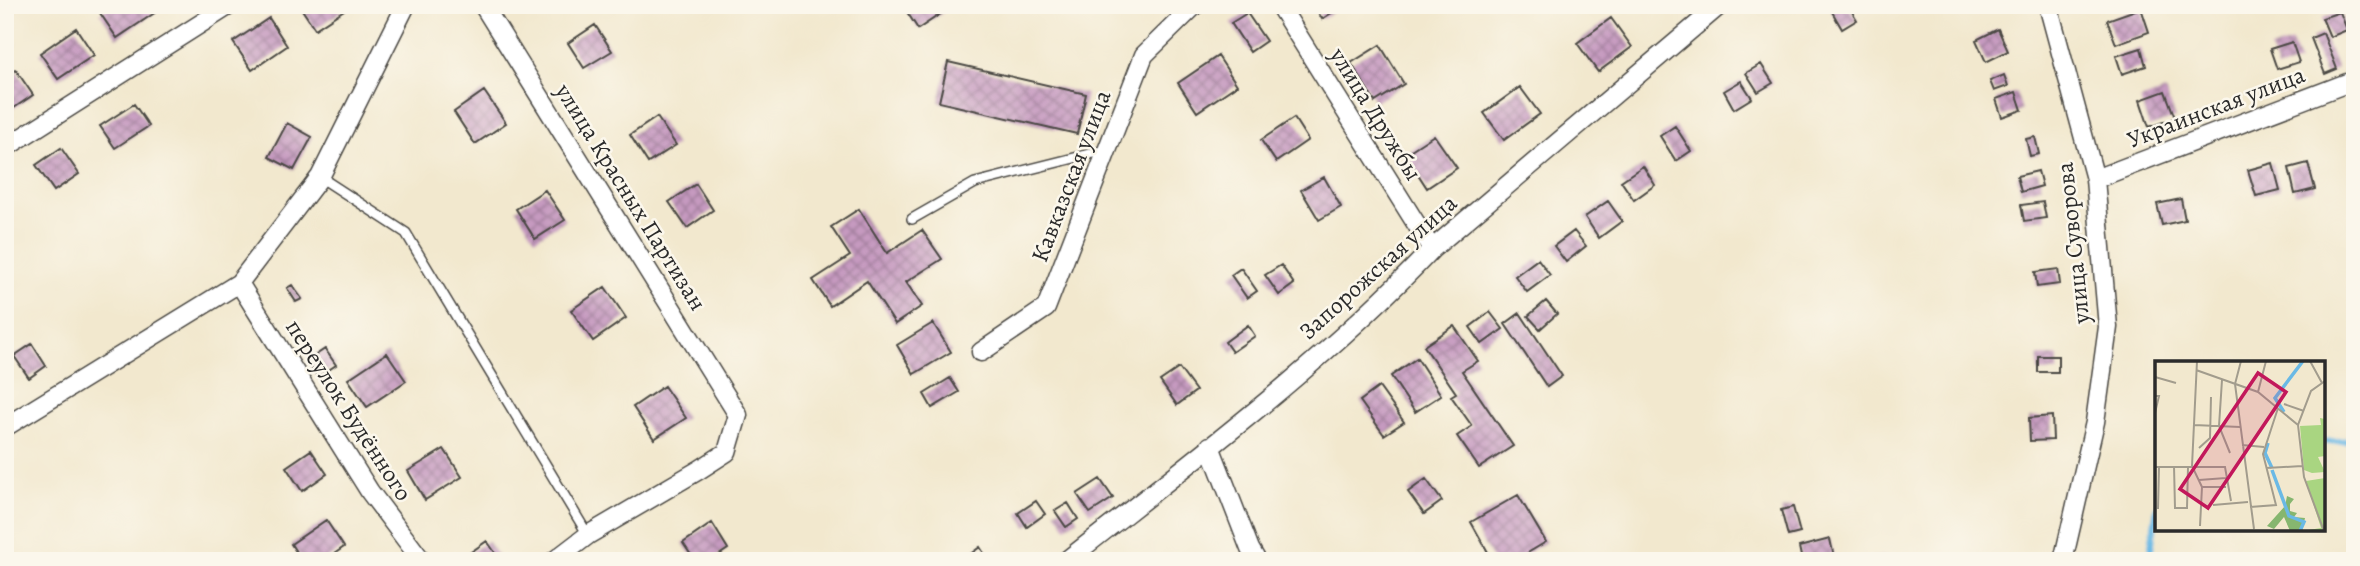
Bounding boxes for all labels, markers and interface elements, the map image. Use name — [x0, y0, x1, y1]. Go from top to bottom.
street label: улица Дружбы — [1322, 41, 1430, 187]
street label: Украинская улица — [2122, 58, 2310, 156]
street label: улица Красных Партизан — [548, 77, 714, 316]
street label: Кавказская улица — [1023, 85, 1119, 267]
street label: улица Суворова — [2049, 161, 2098, 326]
street label: Запорожская улица — [1292, 187, 1464, 347]
street label: переулок Будённого — [278, 313, 420, 507]
inset map — [2155, 361, 2325, 531]

